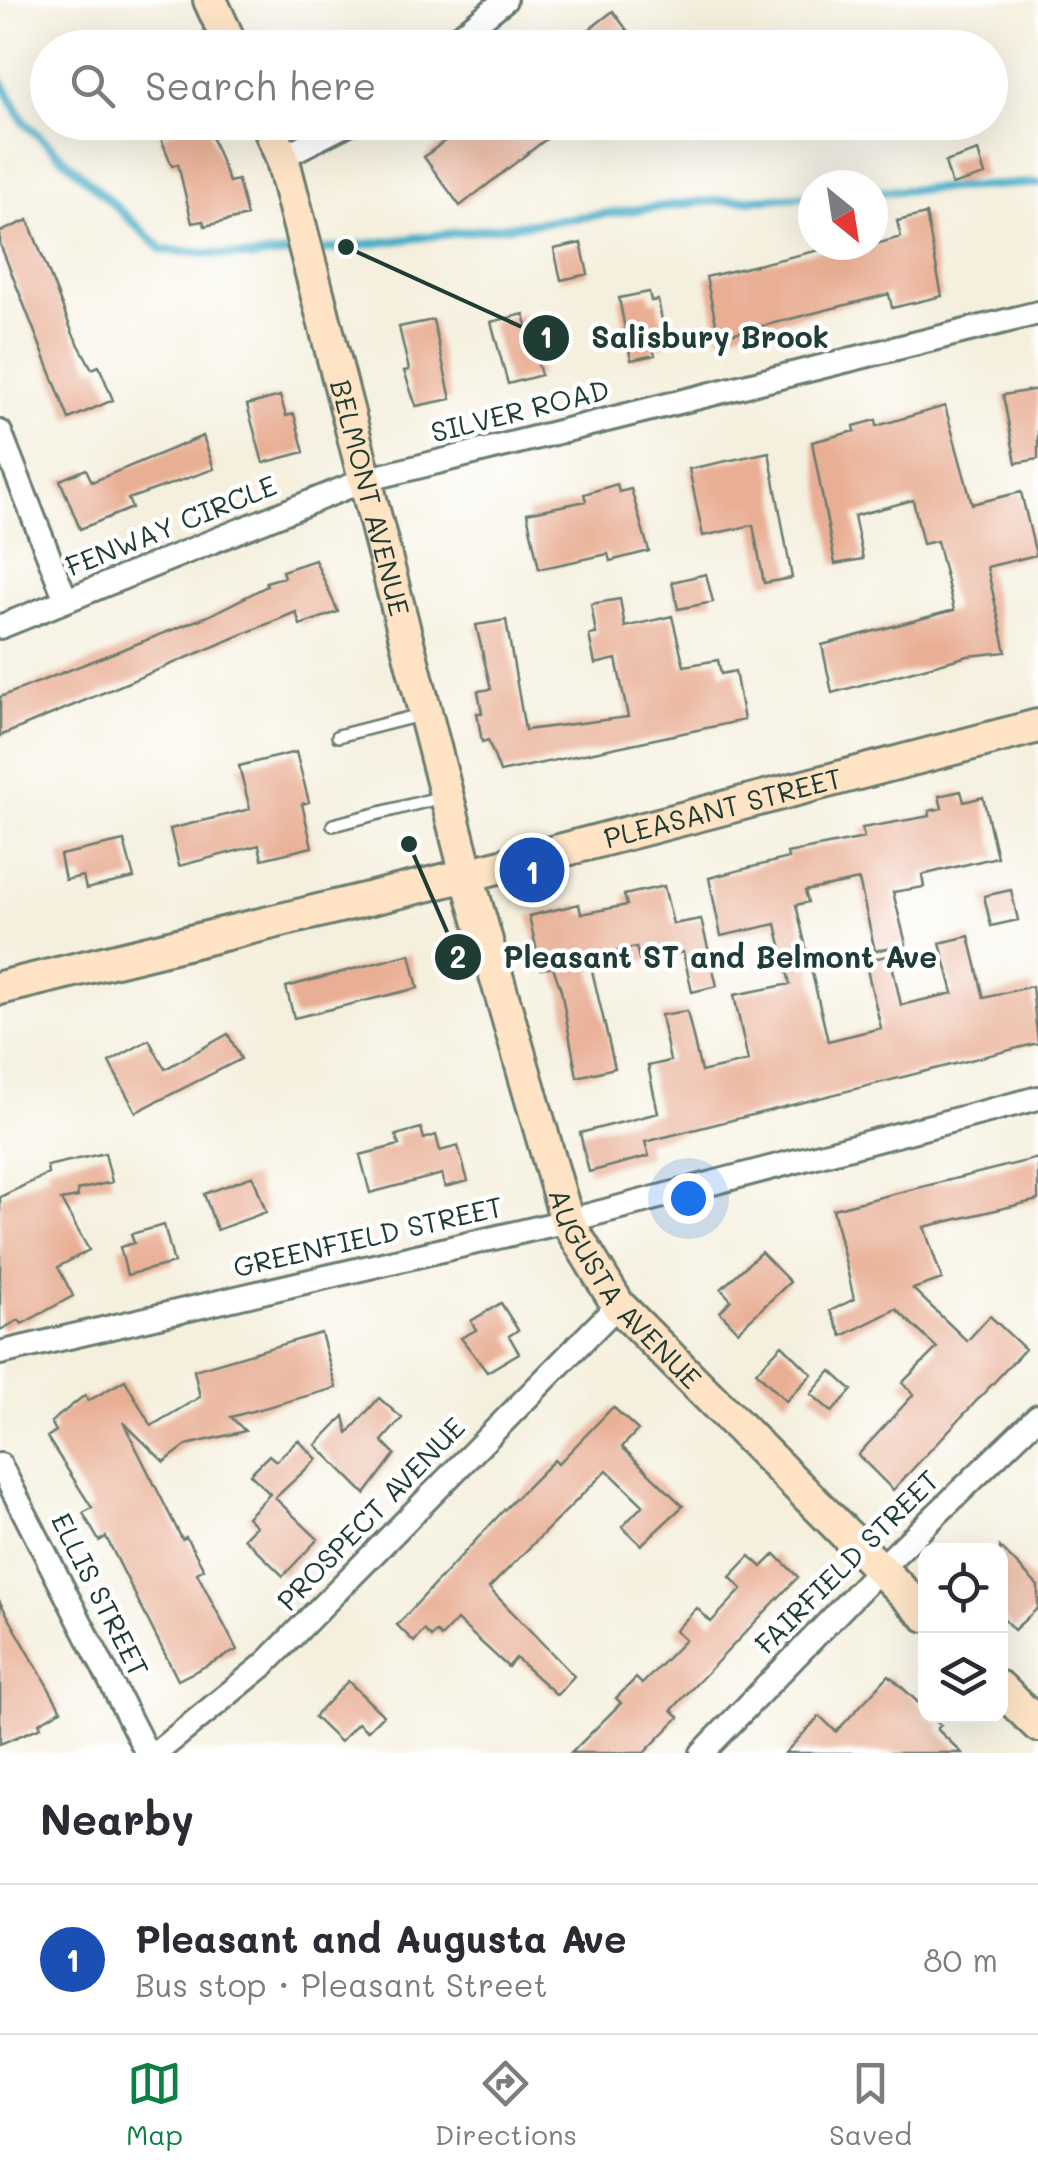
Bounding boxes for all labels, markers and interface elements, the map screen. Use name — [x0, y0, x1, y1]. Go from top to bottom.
search box — [30, 30, 1008, 140]
icon: search — [65, 58, 120, 113]
text: Search here — [145, 60, 376, 110]
north arrow — [798, 170, 888, 260]
callout: Salisbury Brook — [521, 308, 849, 368]
text: 1 — [539, 316, 553, 356]
text: Salisbury Brook — [591, 316, 829, 356]
street label: SILVER ROAD — [427, 370, 613, 450]
street label: BELMONT AVENUE — [323, 376, 418, 619]
street label: FENWAY CIRCLE — [60, 466, 281, 584]
street label: PLEASANT STREET — [600, 759, 846, 856]
pin: 1 — [500, 832, 564, 908]
callout: Pleasant ST and Belmont Ave — [433, 927, 957, 987]
text: 2 — [450, 936, 466, 976]
text: Pleasant ST and Belmont Ave — [503, 936, 937, 976]
your location — [663, 1173, 714, 1224]
street label: AUGUSTA AVENUE — [542, 1184, 710, 1396]
street label: GREENFIELD STREET — [230, 1188, 506, 1285]
street label: PROSPECT AVENUE — [269, 1409, 472, 1618]
street label: FAIRFIELD STREET — [747, 1462, 946, 1661]
street label: ELLIS STREET — [44, 1506, 158, 1683]
map controls — [918, 1543, 1008, 1723]
button: locate — [918, 1543, 1008, 1633]
button: layers — [918, 1633, 1008, 1723]
text: Nearby — [40, 1791, 194, 1846]
text: Pleasant and Augusta Ave — [135, 1913, 627, 1963]
text: 1 — [65, 1938, 80, 1980]
text: 80 m — [923, 1938, 998, 1980]
text: Bus stop · Pleasant Street — [135, 1963, 548, 2005]
tab: Map — [126, 2056, 183, 2152]
tab: Directions — [435, 2056, 577, 2152]
tab: Saved — [829, 2056, 912, 2152]

